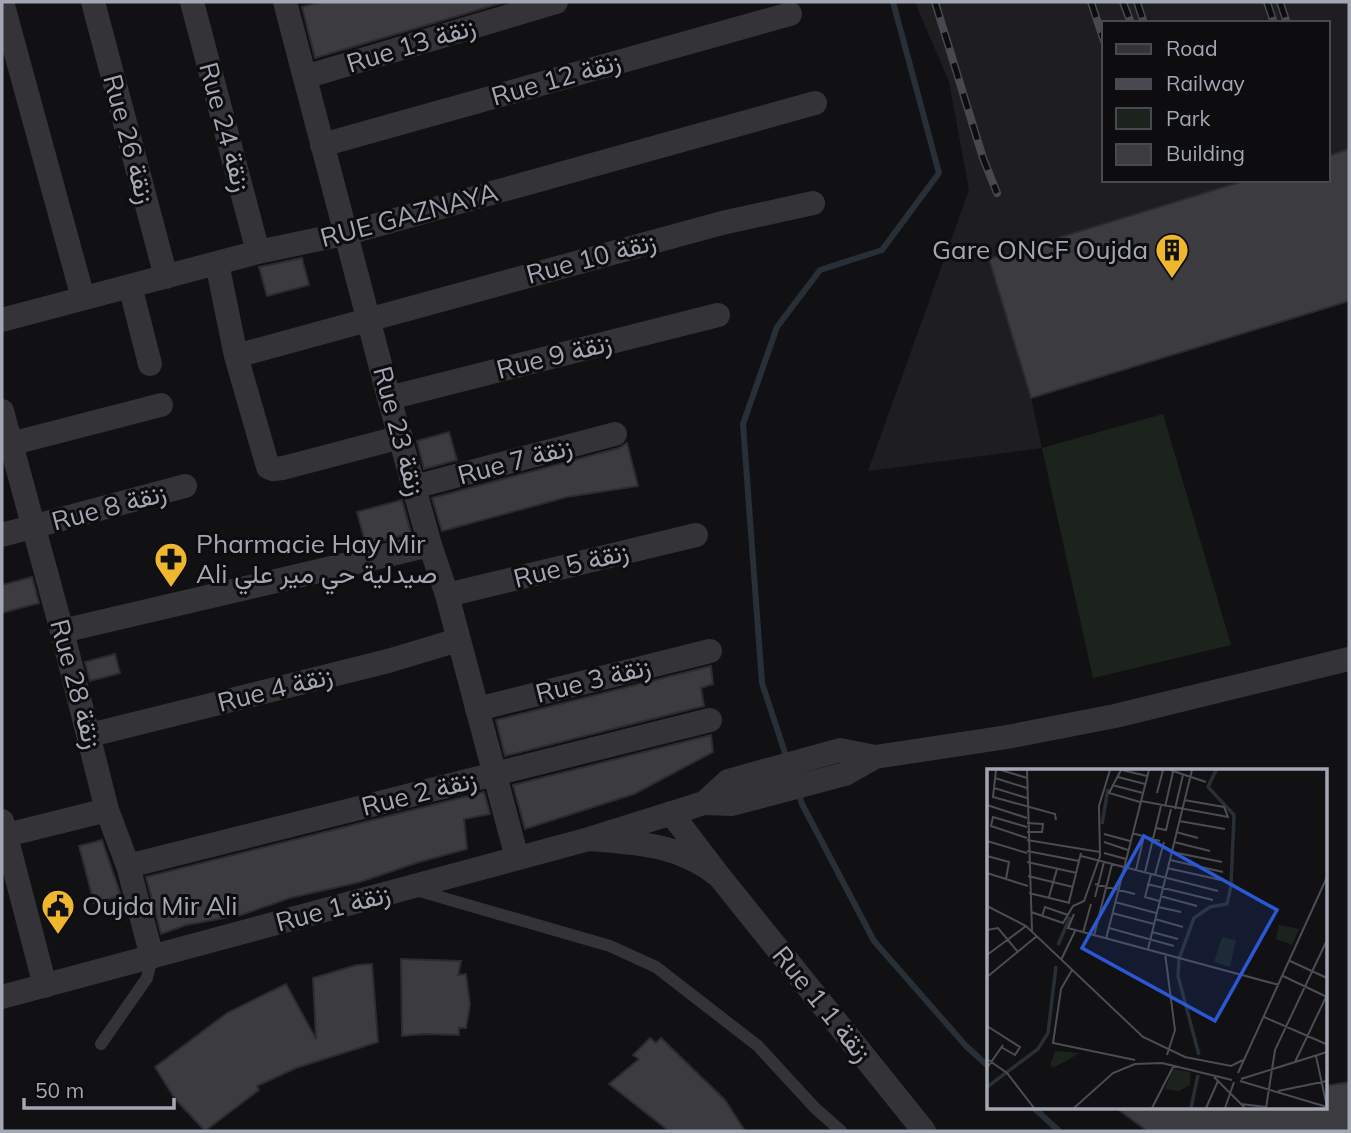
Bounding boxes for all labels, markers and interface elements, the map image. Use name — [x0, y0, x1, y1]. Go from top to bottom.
street label: Rue 13 زنقة — [342, 9, 479, 80]
legend — [1102, 21, 1330, 182]
text: Road — [1166, 35, 1217, 61]
street label: Rue 12 زنقة — [487, 44, 624, 113]
street label: Rue 24 زنقة — [192, 58, 259, 195]
street label: Rue 26 زنقة — [96, 70, 163, 207]
text: Railway — [1166, 70, 1245, 96]
text: Park — [1166, 105, 1210, 131]
text: Building — [1166, 140, 1245, 166]
street label: RUE GAZNAYA — [316, 175, 501, 254]
street label: Rue 10 زنقة — [522, 224, 659, 291]
building icon: Gare ONCF Oujda — [1153, 231, 1191, 280]
place label: Gare ONCF Oujda — [932, 233, 1148, 266]
street label: Rue 9 زنقة — [493, 325, 615, 386]
street label: Rue 23 زنقة — [366, 362, 433, 499]
street label: Rue 7 زنقة — [454, 429, 576, 492]
street label: Rue 8 زنقة — [48, 475, 170, 538]
place label: Pharmacie Hay Mir Ali صيدلية حي مير علي — [196, 527, 437, 595]
street label: Rue 5 زنقة — [510, 534, 632, 595]
pharmacy icon: Pharmacie Hay Mir Ali صيدلية حي مير علي — [152, 540, 190, 589]
street label: Rue 28 زنقة — [43, 615, 110, 752]
street label: Rue 3 زنقة — [532, 649, 654, 710]
street label: Rue 4 زنقة — [214, 658, 336, 719]
street label: Rue 2 زنقة — [358, 762, 480, 823]
inset map — [987, 769, 1326, 1108]
street label: Rue زنقة 1 — [272, 876, 394, 939]
public building icon: Oujda Mir Ali — [39, 887, 77, 936]
place label: Oujda Mir Ali — [82, 889, 237, 922]
street label: Rue 1 زنقة 1 — [766, 939, 879, 1068]
scale bar — [24, 1066, 175, 1110]
text: 50 m — [35, 1077, 84, 1103]

